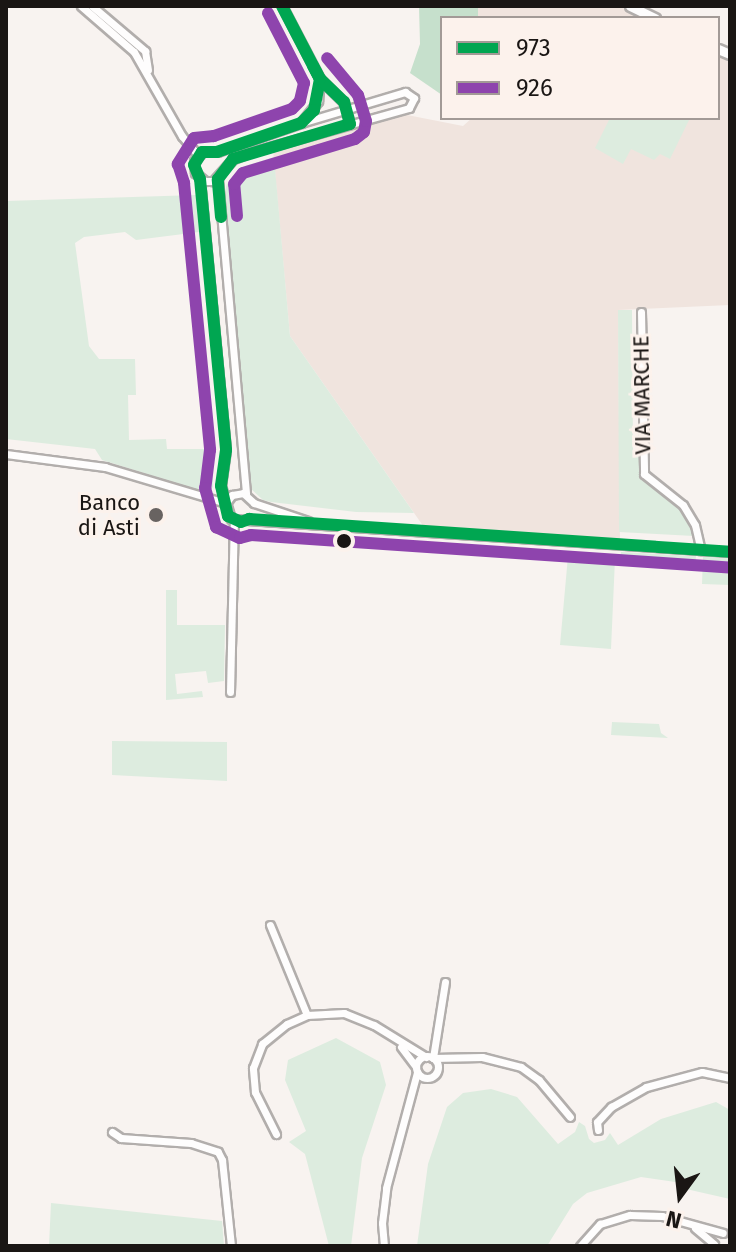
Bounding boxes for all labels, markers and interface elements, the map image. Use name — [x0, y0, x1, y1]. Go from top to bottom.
legend — [440, 16, 720, 120]
text: 973 — [516, 34, 551, 62]
text: 926 — [516, 74, 553, 102]
street label: VIA MARCHE — [628, 335, 656, 455]
place label: Banco di Asti — [78, 489, 140, 540]
marker: Banco di Asti — [147, 506, 165, 524]
unlabelled marker — [336, 533, 352, 549]
north arrow — [640, 1156, 720, 1236]
text: N — [663, 1205, 684, 1235]

